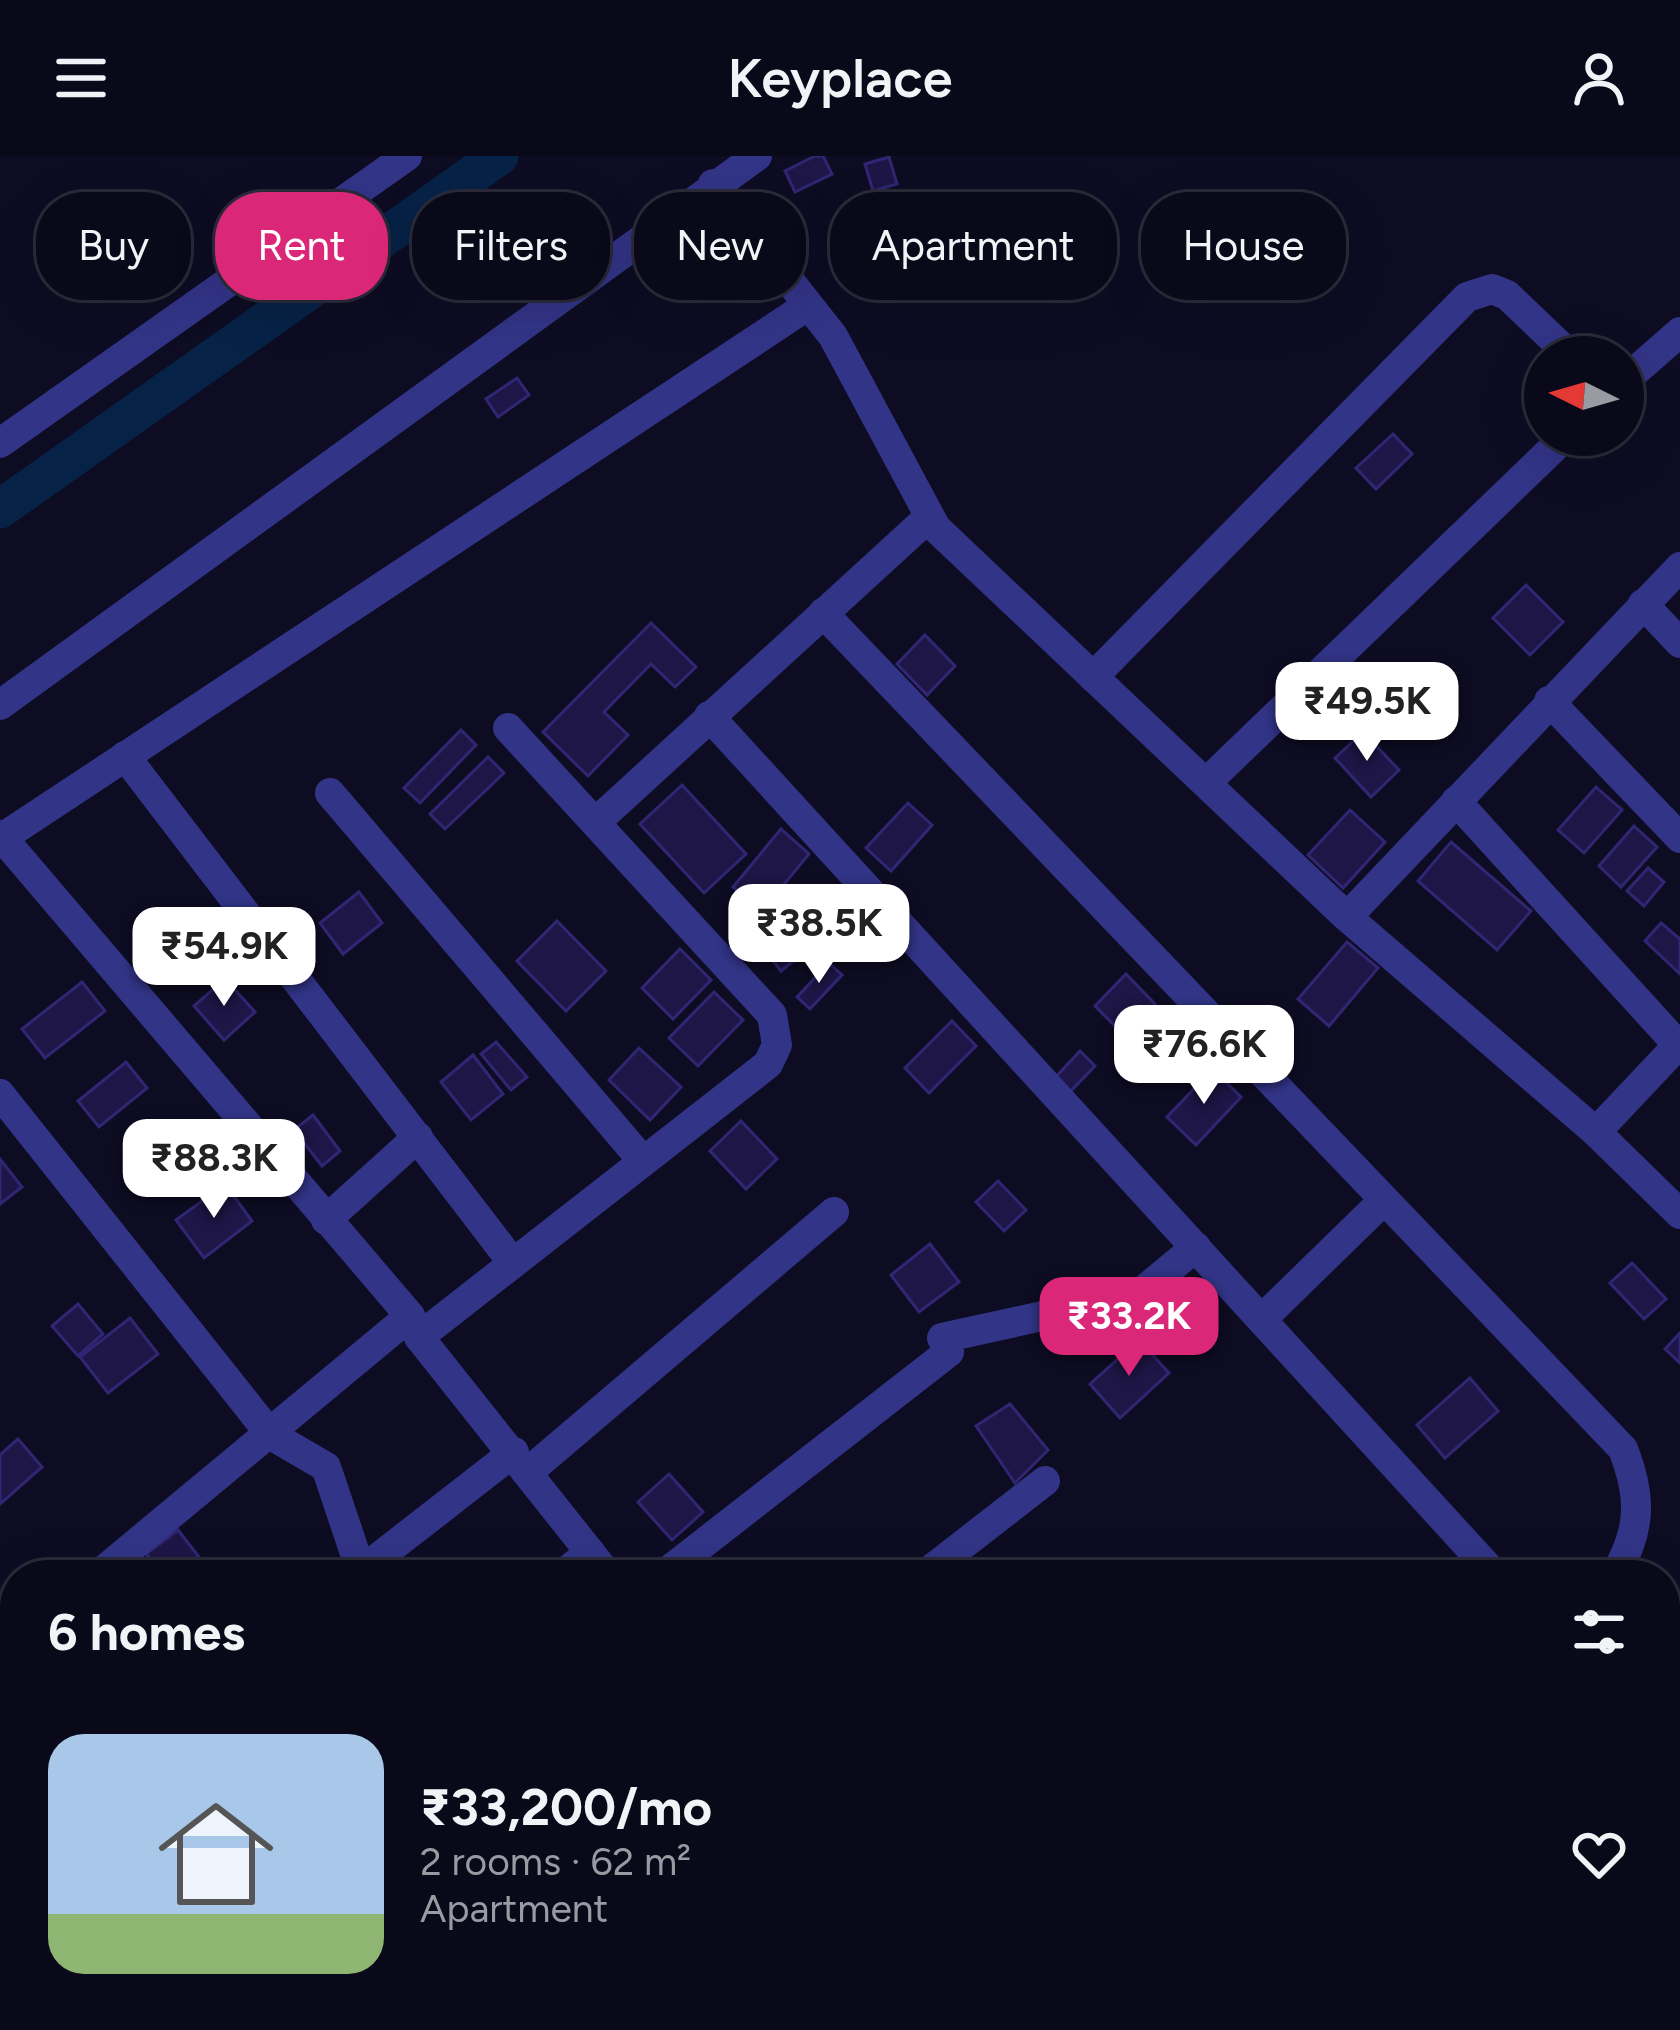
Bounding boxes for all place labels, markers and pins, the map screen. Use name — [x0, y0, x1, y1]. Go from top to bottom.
pin: ₹49.5K — [1269, 662, 1465, 764]
pin: ₹38.5K — [721, 884, 917, 986]
pin: ₹54.9K — [126, 907, 322, 1009]
pin: ₹76.6K — [1106, 1005, 1302, 1107]
pin: ₹88.3K — [116, 1119, 312, 1221]
pin: ₹33.2K — [1031, 1277, 1227, 1379]

